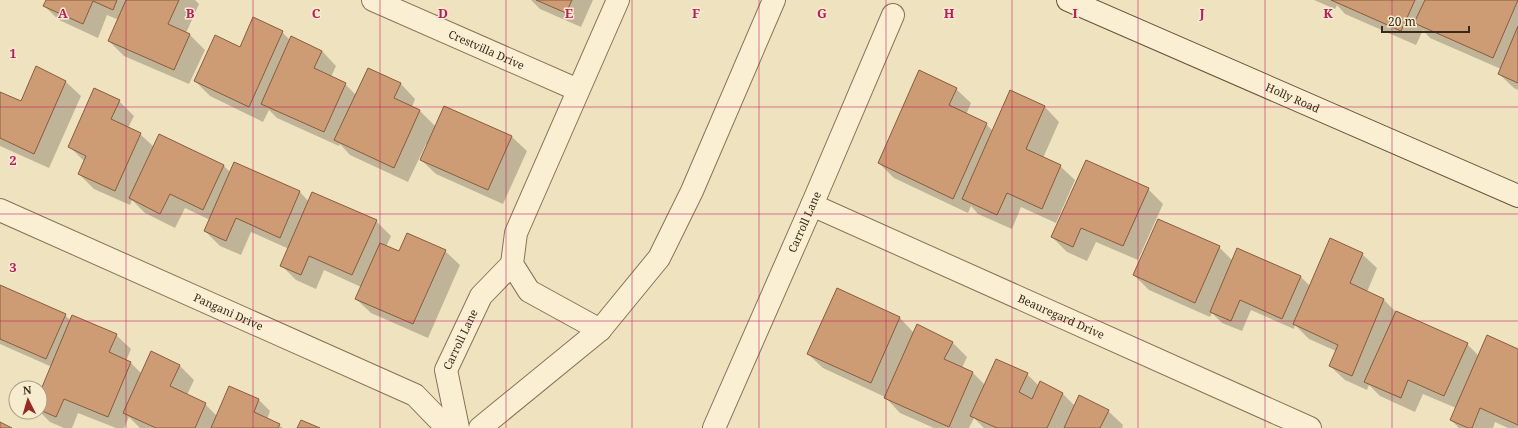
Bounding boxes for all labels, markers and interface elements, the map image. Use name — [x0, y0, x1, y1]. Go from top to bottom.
text: A — [58, 4, 68, 22]
text: B — [186, 4, 195, 22]
text: C — [312, 4, 321, 22]
text: D — [438, 4, 448, 22]
text: E — [565, 4, 574, 22]
text: F — [692, 4, 700, 22]
text: G — [817, 4, 827, 22]
text: H — [944, 4, 955, 22]
text: I — [1072, 4, 1078, 22]
text: J — [1198, 4, 1205, 22]
text: K — [1323, 4, 1333, 22]
scale bar — [1382, 8, 1469, 34]
text: 20 m — [1388, 13, 1416, 30]
street label: Crestvilla Drive — [446, 26, 527, 73]
text: 1 — [9, 44, 17, 62]
street label: Holly Road — [1263, 79, 1322, 116]
text: 2 — [9, 151, 17, 169]
street label: Carroll Lane — [784, 189, 824, 255]
text: 3 — [9, 258, 17, 276]
street label: Pangani Drive — [191, 289, 266, 333]
street label: Beauregard Drive — [1016, 290, 1107, 342]
street label: Carroll Lane — [439, 306, 481, 372]
north arrow — [8, 380, 48, 420]
text: N — [22, 382, 32, 397]

